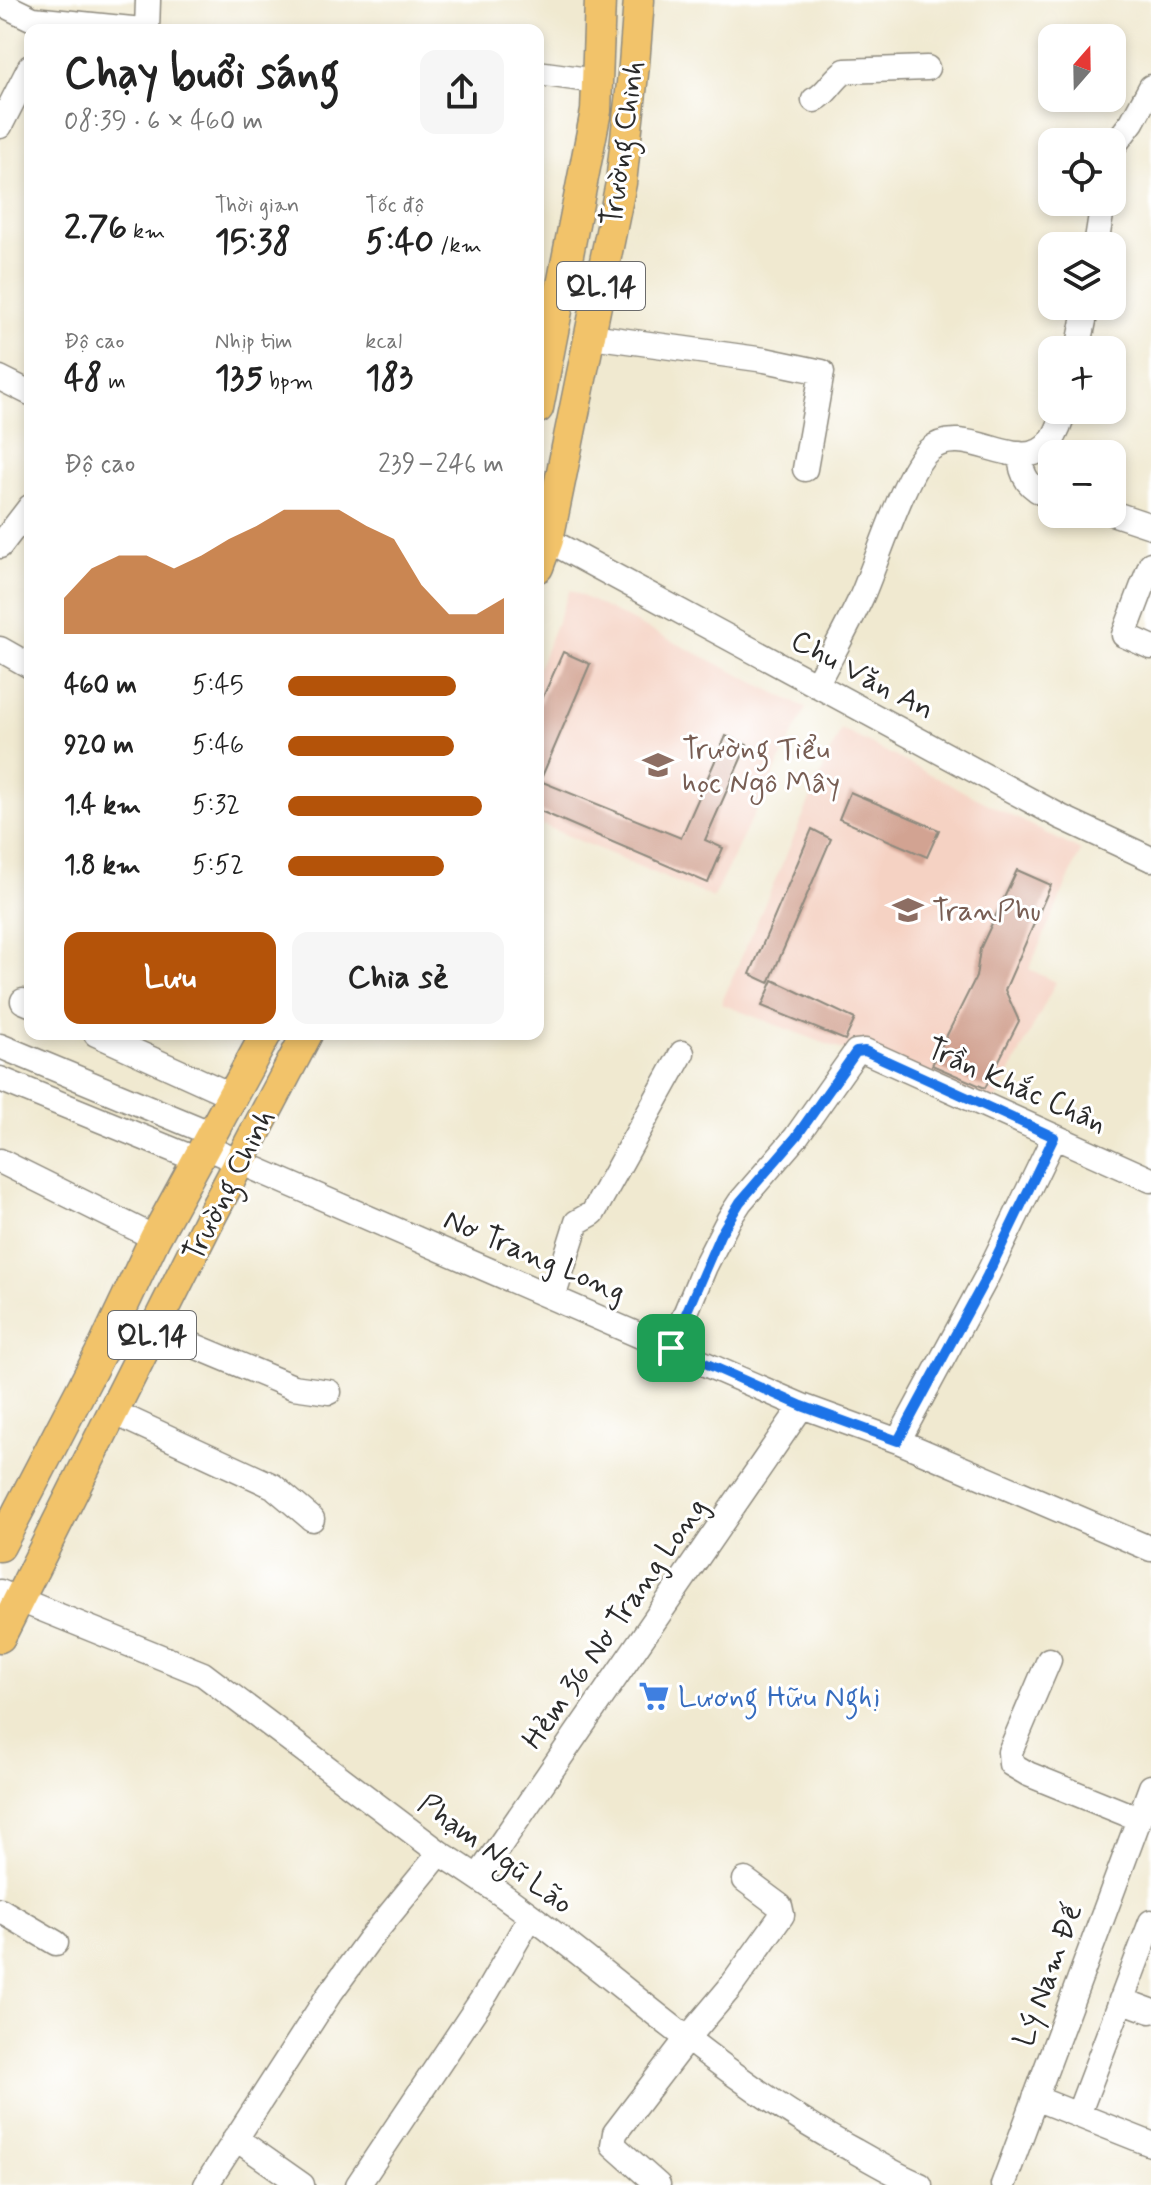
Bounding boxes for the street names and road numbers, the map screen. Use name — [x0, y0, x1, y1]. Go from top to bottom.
street label: Trường Chinh — [593, 58, 657, 229]
road number: QL.14 — [557, 262, 645, 310]
street label: Chu Văn An — [784, 621, 941, 729]
street label: Trần Khắc Chân — [920, 1029, 1113, 1143]
street label: Trường Chinh — [174, 1103, 287, 1270]
street label: Nơ Trang Long — [437, 1200, 631, 1312]
road number: QL.14 — [108, 1311, 196, 1359]
street label: Hẻm 36 Nơ Trang Long — [514, 1490, 717, 1757]
street label: Phạm Ngũ Lão — [409, 1785, 580, 1925]
street label: Lý Nam Đế — [1005, 1899, 1092, 2052]

